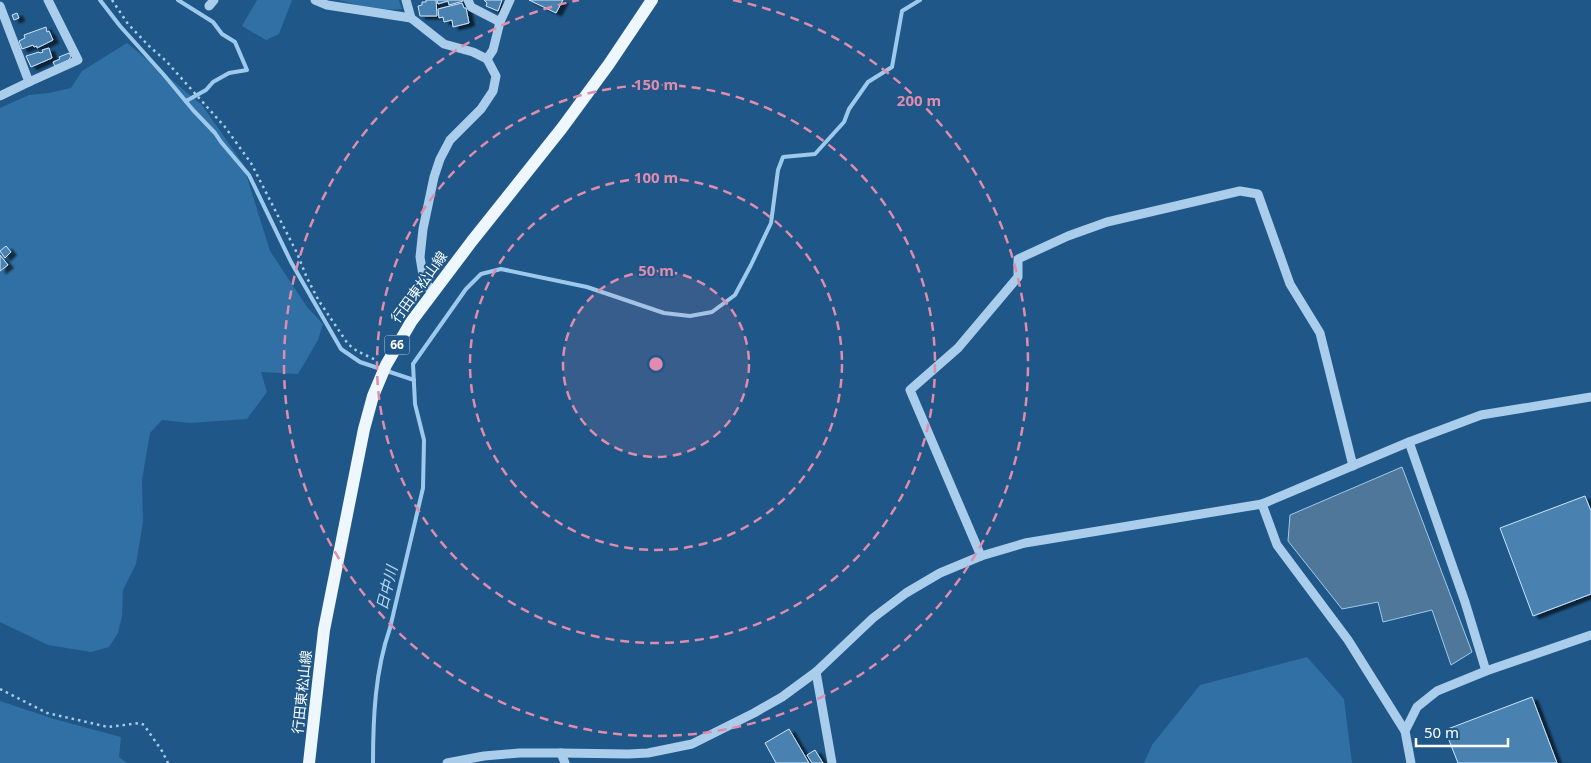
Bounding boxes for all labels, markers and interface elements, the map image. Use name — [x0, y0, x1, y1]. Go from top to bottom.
text: 150 m — [634, 74, 678, 94]
text: 200 m — [897, 90, 941, 110]
text: 100 m — [634, 167, 678, 187]
street label: 行田東松山線 — [386, 247, 451, 326]
text: 50 m — [638, 260, 674, 280]
road number: 66 — [384, 336, 410, 354]
centre of rings — [647, 355, 665, 373]
water label: 日中川 — [371, 562, 402, 612]
street label: 行田東松山線 — [288, 649, 315, 735]
scale bar — [1416, 716, 1508, 748]
text: 50 m — [1424, 722, 1459, 742]

